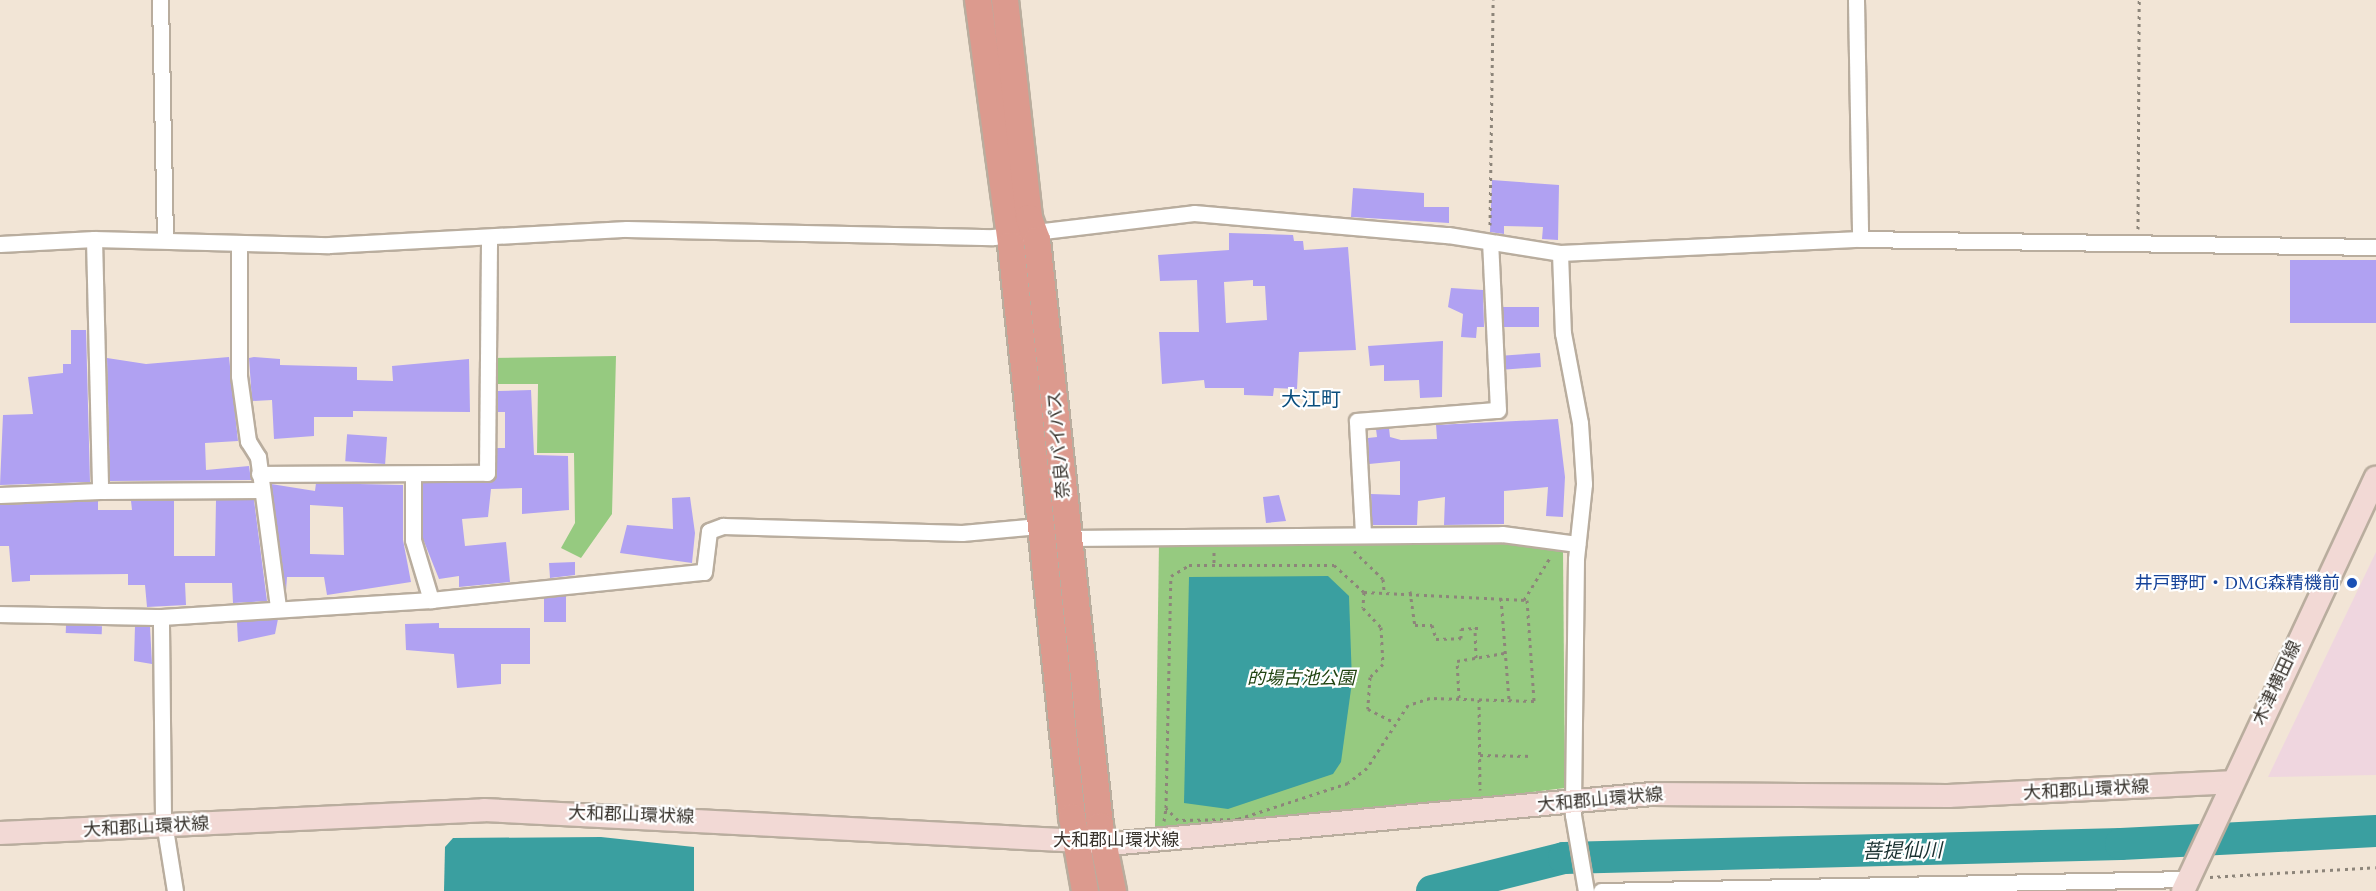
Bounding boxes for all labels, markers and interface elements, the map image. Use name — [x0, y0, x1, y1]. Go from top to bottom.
district label: 大江町 — [1281, 386, 1341, 410]
street label: 奈良バイパス — [1044, 390, 1074, 500]
place label: 井戸野町・DMG森精機前 — [2135, 572, 2340, 594]
marker: 井戸野町・DMG森精機前 — [2345, 576, 2359, 590]
street label: 木津横田線 — [2248, 638, 2306, 728]
park label: 的場古池公園 — [1247, 667, 1355, 689]
street label: 大和郡山環状線 — [2023, 776, 2149, 804]
street label: 大和郡山環状線 — [1536, 784, 1664, 816]
street label: 大和郡山環状線 — [568, 802, 694, 828]
street label: 大和郡山環状線 — [83, 813, 209, 841]
street label: 大和郡山環状線 — [1053, 829, 1179, 851]
water label: 菩提仙川 — [1862, 837, 1942, 863]

